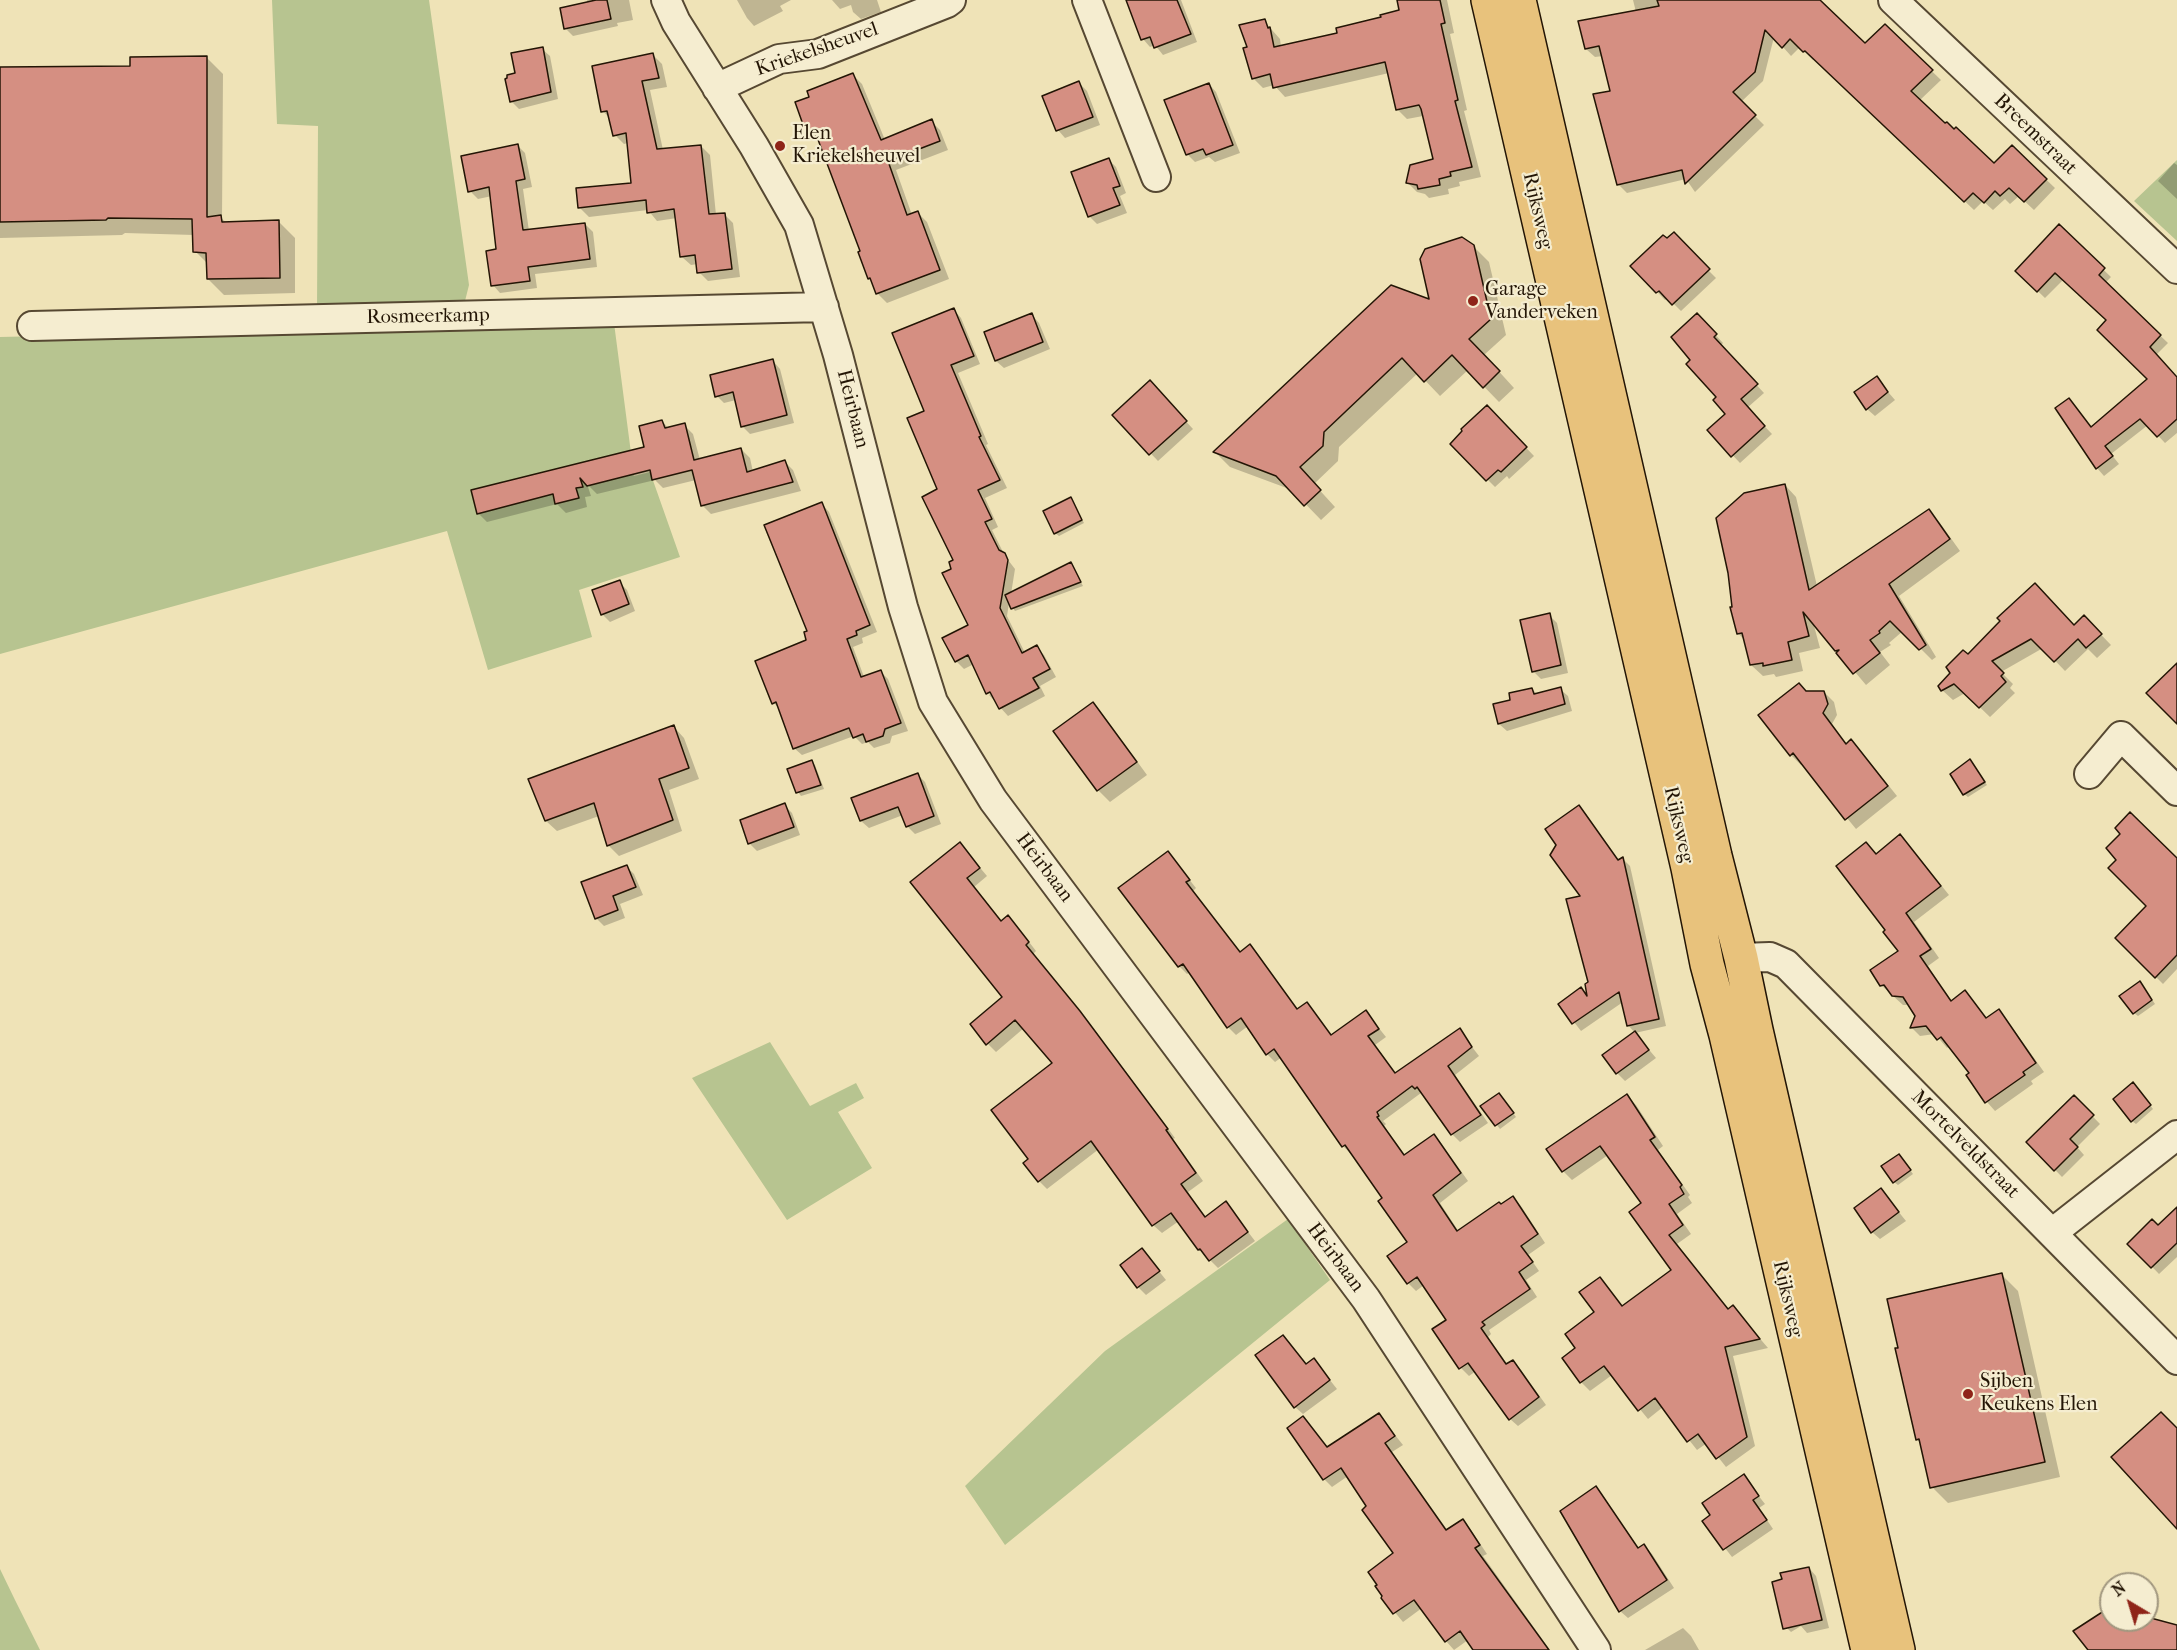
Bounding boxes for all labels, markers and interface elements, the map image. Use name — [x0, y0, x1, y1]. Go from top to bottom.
street label: Kriekelsheuvel — [752, 18, 882, 82]
street label: Breemstraat — [1988, 89, 2082, 181]
place label: Elen Kriekelsheuvel — [792, 122, 920, 169]
marker: Elen Kriekelsheuvel — [773, 139, 787, 153]
street label: Rijksweg — [1517, 170, 1557, 252]
place label: Garage Vanderveken — [1485, 278, 1598, 325]
marker: Garage Vanderveken — [1466, 294, 1480, 308]
street label: Rosmeerkamp — [366, 304, 490, 330]
street label: Heirbaan — [831, 367, 873, 451]
street label: Rijksweg — [1658, 784, 1698, 866]
street label: Heirbaan — [1010, 829, 1078, 907]
street label: Mortelveldstraat — [1906, 1086, 2024, 1204]
street label: Heirbaan — [1301, 1219, 1369, 1297]
street label: Rijksweg — [1767, 1258, 1807, 1340]
place label: Sijben Keukens Elen — [1980, 1370, 2098, 1417]
marker: Sijben Keukens Elen — [1961, 1387, 1975, 1401]
north arrow — [2099, 1572, 2159, 1632]
text: N — [2108, 1578, 2129, 1600]

